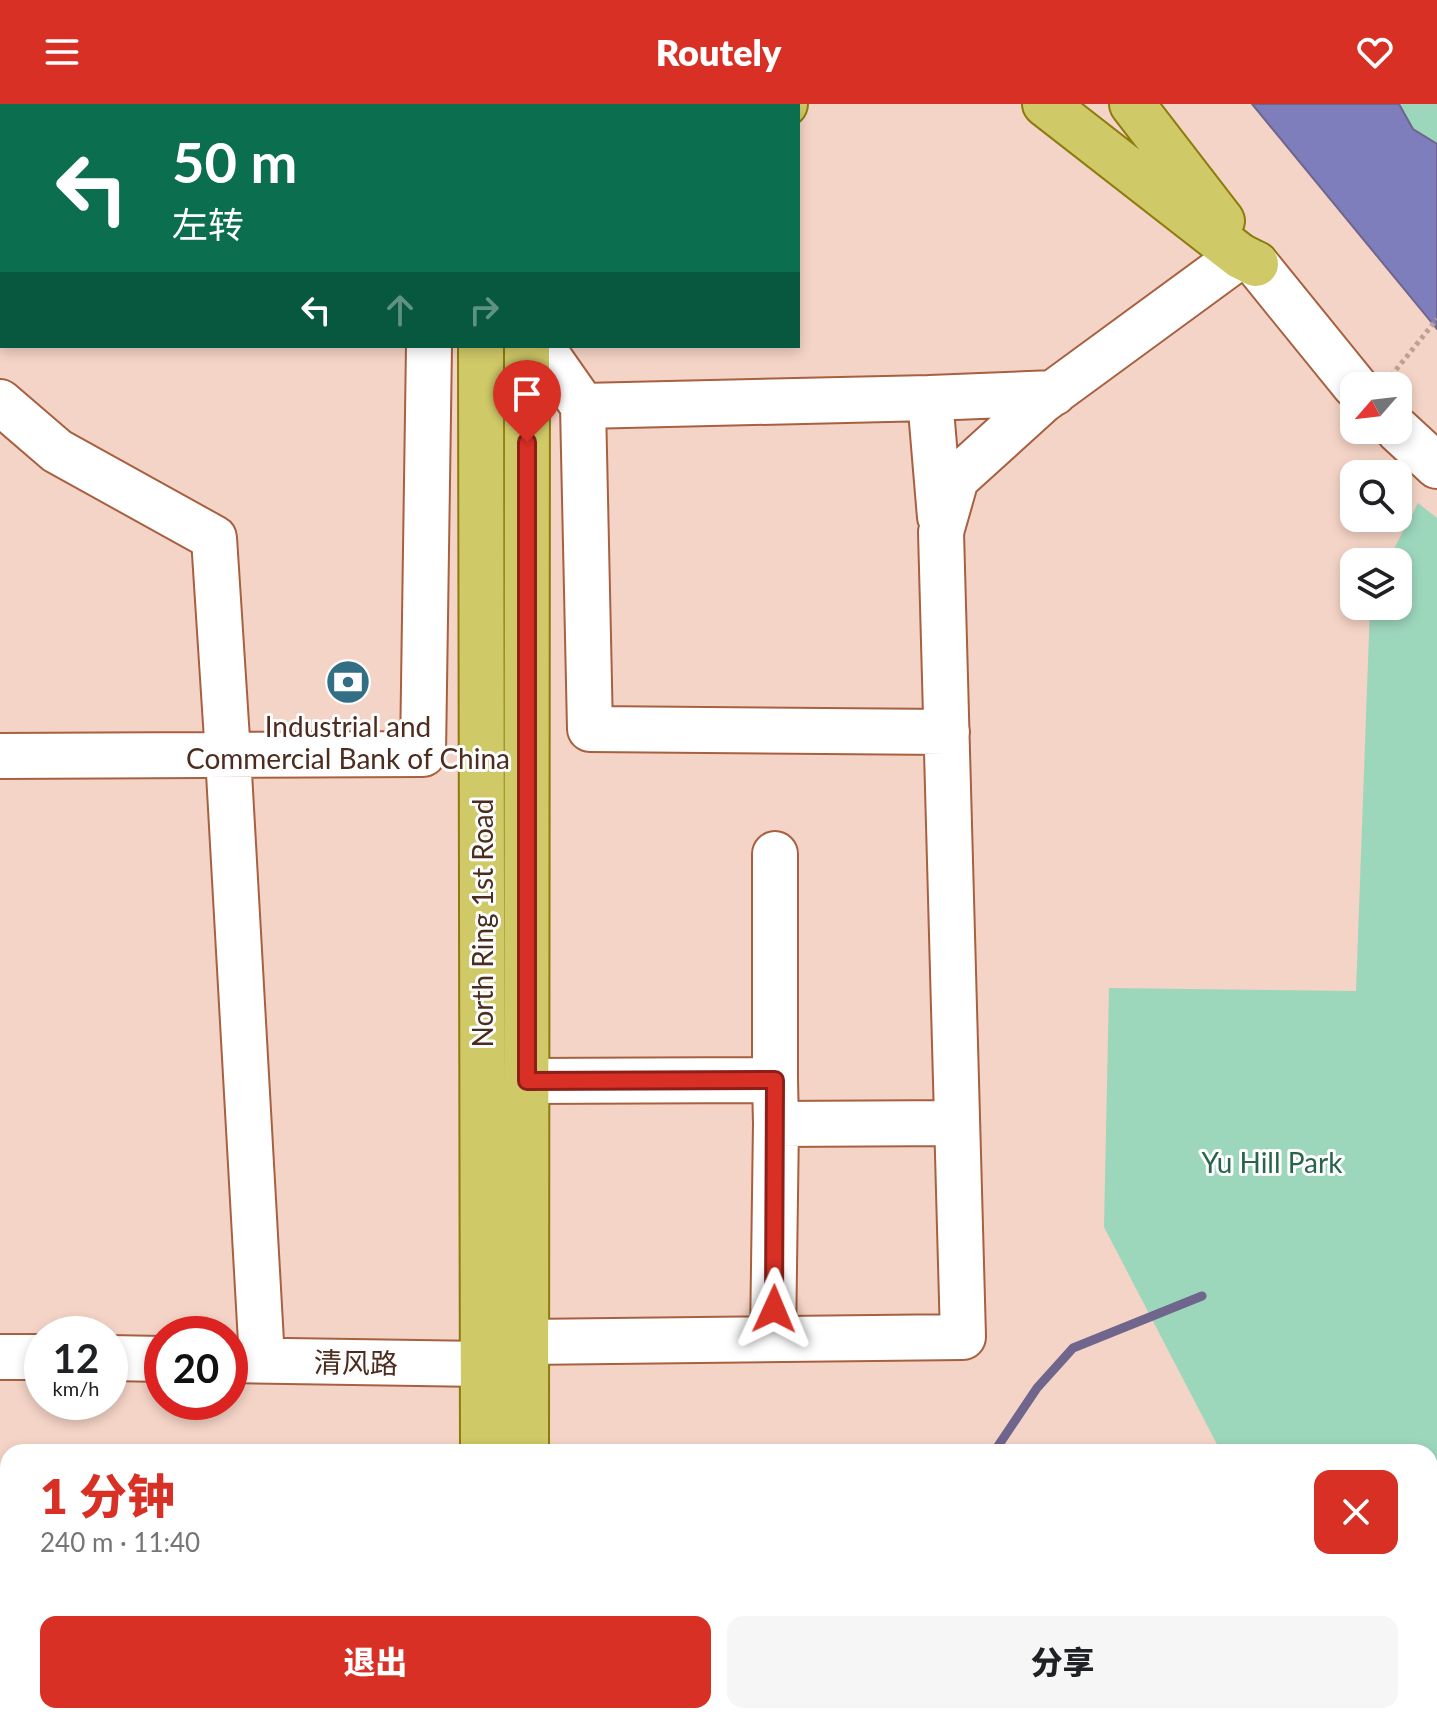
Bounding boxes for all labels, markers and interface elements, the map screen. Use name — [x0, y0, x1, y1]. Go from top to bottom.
icon: menu — [40, 30, 84, 74]
text: Routely — [656, 30, 781, 74]
icon: heart — [1353, 30, 1397, 74]
text: 50 m — [172, 128, 297, 195]
icon: left — [40, 136, 144, 240]
text: 左转 — [172, 202, 244, 246]
icon: left — [294, 288, 338, 332]
icon: ahead — [378, 288, 422, 332]
icon: right — [462, 288, 506, 332]
pin — [493, 360, 561, 442]
icon: arrive — [505, 372, 549, 416]
north arrow — [1340, 372, 1412, 444]
map controls — [1340, 372, 1412, 620]
button: search — [1340, 460, 1412, 532]
button: layers — [1340, 548, 1412, 620]
bank icon: Industrial and Commercial Bank of China — [324, 658, 372, 706]
place label: Industrial and Commercial Bank of China — [186, 709, 510, 775]
street label: North Ring 1st Road — [465, 799, 499, 1047]
park label: Yu Hill Park — [1202, 1145, 1343, 1179]
position arrow — [732, 1267, 816, 1351]
speed limit sign: 20 — [144, 1316, 248, 1420]
text: 12 — [53, 1334, 99, 1382]
street label: 清风路 — [314, 1344, 398, 1380]
text: km/h — [53, 1376, 99, 1400]
text: 1 分钟 — [40, 1467, 175, 1524]
button: close — [1314, 1470, 1398, 1554]
text: 240 m · 11:40 — [40, 1526, 200, 1558]
button: 退出 — [40, 1616, 711, 1708]
button: 分享 — [727, 1616, 1398, 1708]

